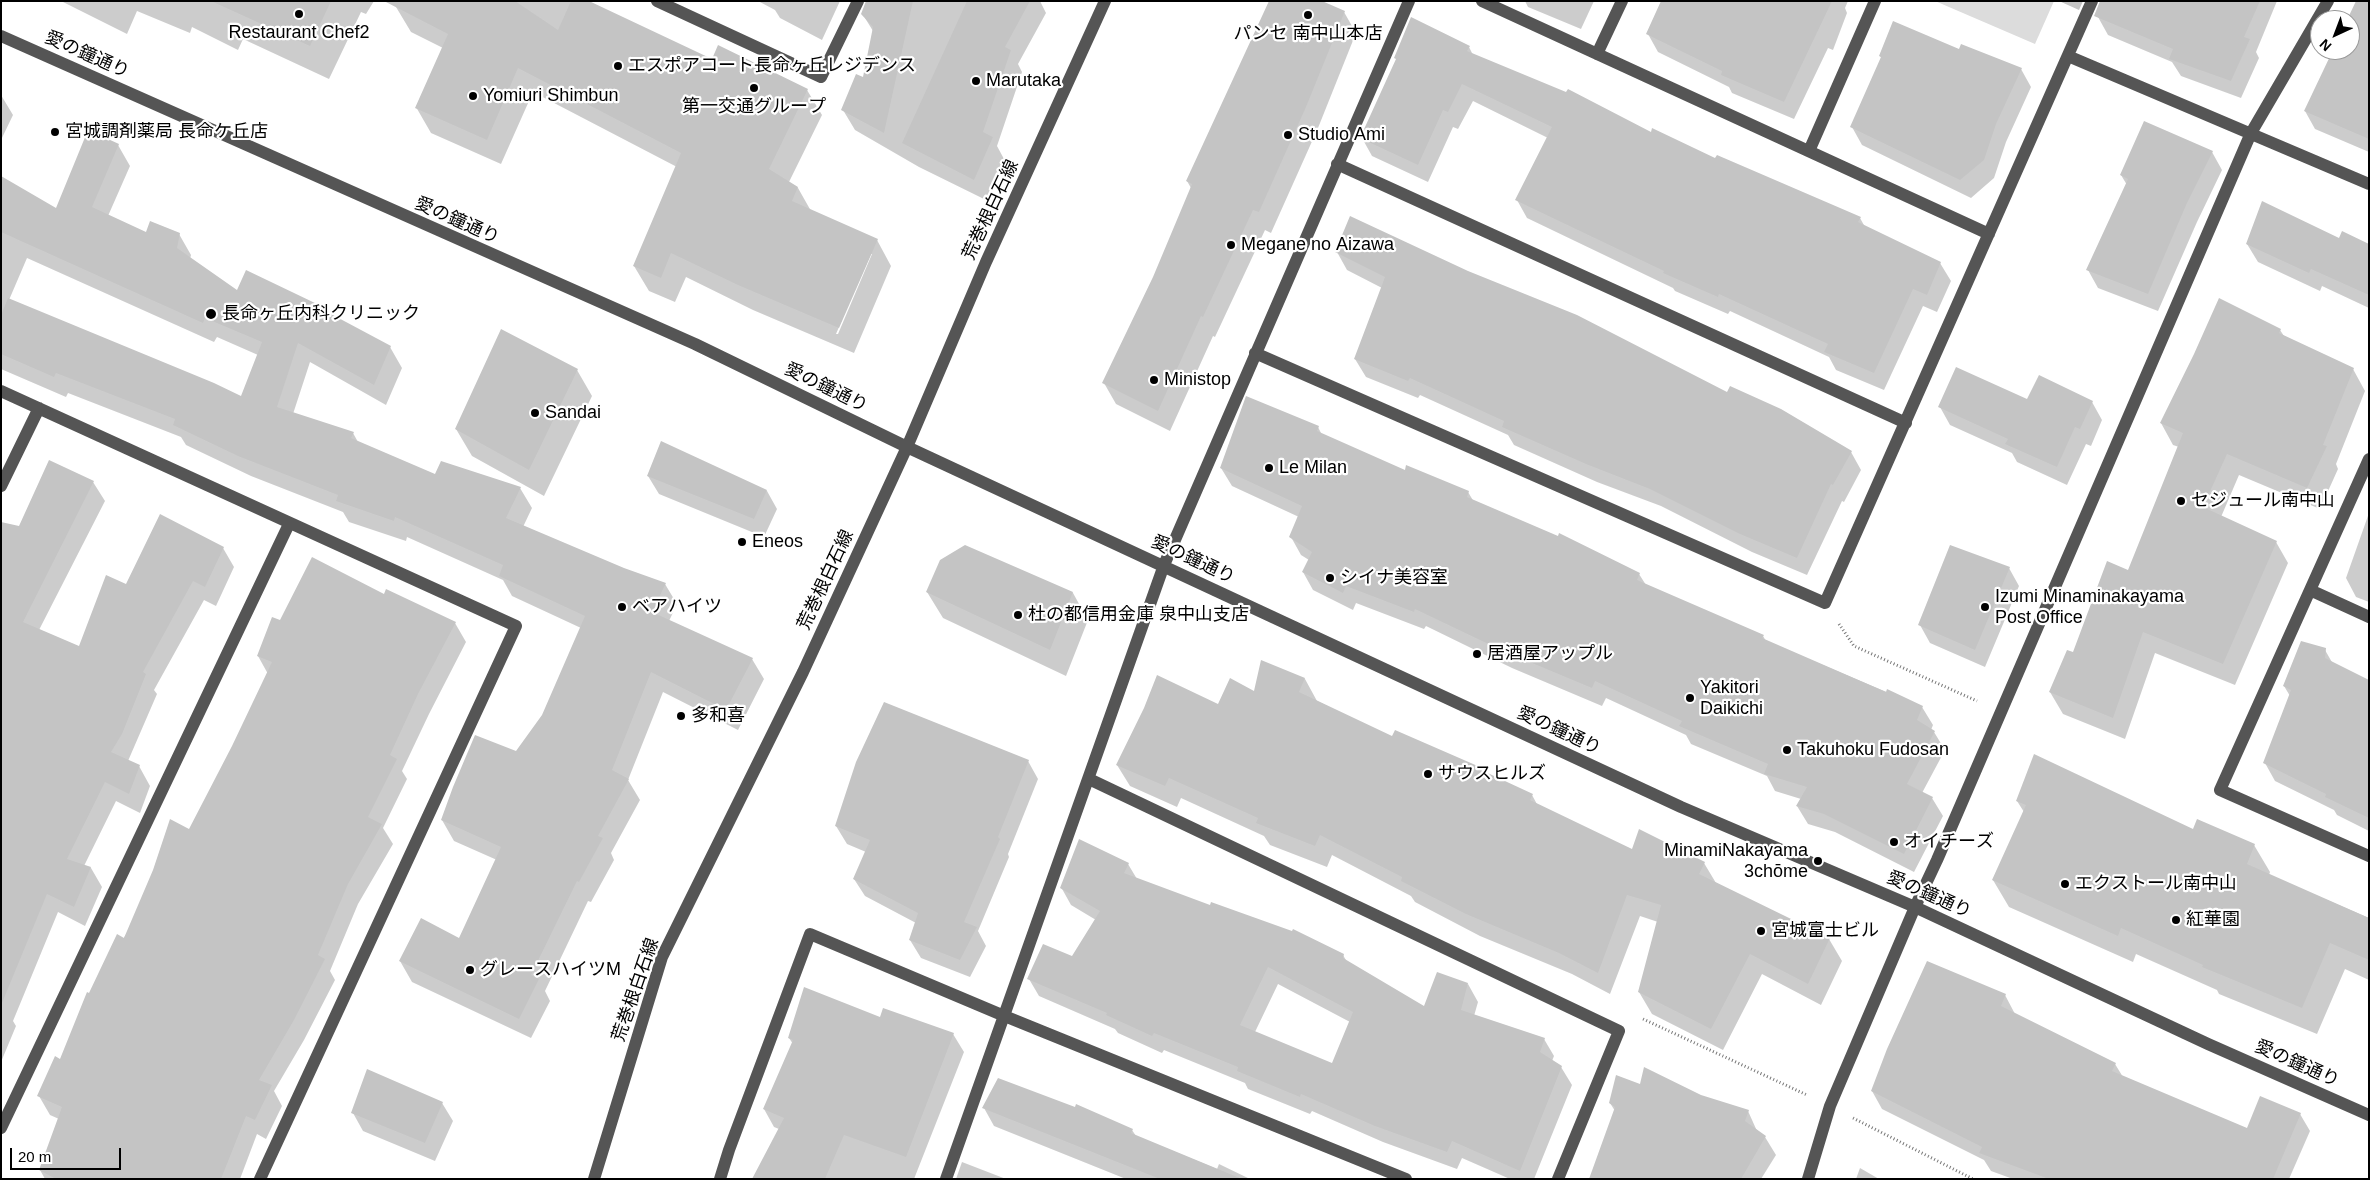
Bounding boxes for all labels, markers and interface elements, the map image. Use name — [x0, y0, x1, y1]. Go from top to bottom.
marker: Restaurant Chef2 — [293, 8, 305, 20]
marker: パンセ 南中山本店 — [1302, 9, 1314, 21]
north arrow — [2310, 10, 2360, 60]
place label: Restaurant Chef2 — [228, 22, 370, 44]
place label: パンセ 南中山本店 — [1233, 23, 1383, 45]
street label: 愛の鐘通り — [41, 27, 133, 83]
text: N — [2316, 36, 2335, 55]
place label: エスポアコート長命ヶ丘レジデンス — [628, 55, 916, 77]
marker: エスポアコート長命ヶ丘レジデンス — [612, 60, 624, 72]
place label: Marutaka — [986, 70, 1061, 92]
marker: Marutaka — [970, 75, 982, 87]
marker: 第一交通グループ — [748, 82, 760, 94]
place label: Yomiuri Shimbun — [483, 85, 618, 107]
marker: Yomiuri Shimbun — [467, 90, 479, 102]
place label: 第一交通グループ — [682, 96, 826, 118]
place label: 宮城調剤薬局 長命ケ丘店 — [65, 121, 268, 143]
place label: Studio Ami — [1298, 124, 1385, 146]
marker: 宮城調剤薬局 長命ケ丘店 — [49, 126, 61, 138]
marker: Studio Ami — [1282, 129, 1294, 141]
street label: 荒巻根白石線 — [958, 156, 1024, 264]
street label: 愛の鐘通り — [411, 193, 503, 249]
place label: Megane no Aizawa — [1241, 234, 1394, 256]
marker: Megane no Aizawa — [1225, 239, 1237, 251]
place label: 長命ヶ丘内科クリニック — [222, 303, 420, 325]
marker: 長命ヶ丘内科クリニック — [204, 307, 218, 321]
street label: 愛の鐘通り — [781, 359, 871, 417]
place label: Ministop — [1164, 369, 1231, 391]
marker: Ministop — [1148, 374, 1160, 386]
place label: Sandai — [545, 402, 601, 424]
marker: Sandai — [529, 407, 541, 419]
place label: Le Milan — [1279, 457, 1347, 479]
marker: Le Milan — [1263, 462, 1275, 474]
place label: セジュール南中山 — [2191, 490, 2335, 512]
marker: セジュール南中山 — [2175, 495, 2187, 507]
street label: 荒巻根白石線 — [793, 526, 859, 634]
place label: Eneos — [752, 531, 803, 553]
street label: 愛の鐘通り — [1148, 531, 1238, 589]
marker: Eneos — [736, 536, 748, 548]
place label: シイナ美容室 — [1340, 567, 1448, 589]
marker: シイナ美容室 — [1324, 572, 1336, 584]
place label: Izumi Minaminakayama Post Office — [1995, 586, 2184, 628]
place label: ベアハイツ — [632, 596, 722, 618]
marker: ベアハイツ — [616, 601, 628, 613]
marker: Izumi Minaminakayama Post Office — [1979, 601, 1991, 613]
place label: 杜の都信用金庫 泉中山支店 — [1028, 604, 1249, 626]
marker: 杜の都信用金庫 泉中山支店 — [1012, 609, 1024, 621]
place label: 居酒屋アップル — [1487, 643, 1613, 665]
marker: 居酒屋アップル — [1471, 648, 1483, 660]
place label: Yakitori Daikichi — [1700, 677, 1763, 720]
marker: Yakitori Daikichi — [1684, 692, 1696, 704]
street label: 愛の鐘通り — [1514, 702, 1604, 760]
place label: 多和喜 — [691, 705, 745, 727]
marker: 多和喜 — [675, 710, 687, 722]
place label: Takuhoku Fudosan — [1797, 739, 1949, 761]
marker: Takuhoku Fudosan — [1781, 744, 1793, 756]
place label: サウスヒルズ — [1438, 763, 1546, 785]
marker: サウスヒルズ — [1422, 768, 1434, 780]
place label: オイチーズ — [1904, 831, 1994, 853]
marker: オイチーズ — [1888, 836, 1900, 848]
place label: MinamiNakayama 3chōme — [1664, 840, 1808, 882]
marker: MinamiNakayama 3chōme — [1812, 855, 1824, 867]
street label: 愛の鐘通り — [1883, 867, 1975, 923]
place label: エクストール南中山 — [2075, 873, 2237, 895]
marker: エクストール南中山 — [2059, 878, 2071, 890]
place label: 紅華園 — [2186, 909, 2240, 931]
marker: 紅華園 — [2170, 914, 2182, 926]
place label: 宮城富士ビル — [1771, 920, 1879, 942]
marker: 宮城富士ビル — [1755, 925, 1767, 937]
street label: 荒巻根白石線 — [608, 935, 664, 1045]
place label: グレースハイツM — [480, 959, 621, 981]
marker: グレースハイツM — [464, 964, 476, 976]
street label: 愛の鐘通り — [2251, 1036, 2343, 1092]
scale bar — [12, 1138, 124, 1170]
text: 20 m — [18, 1148, 51, 1165]

